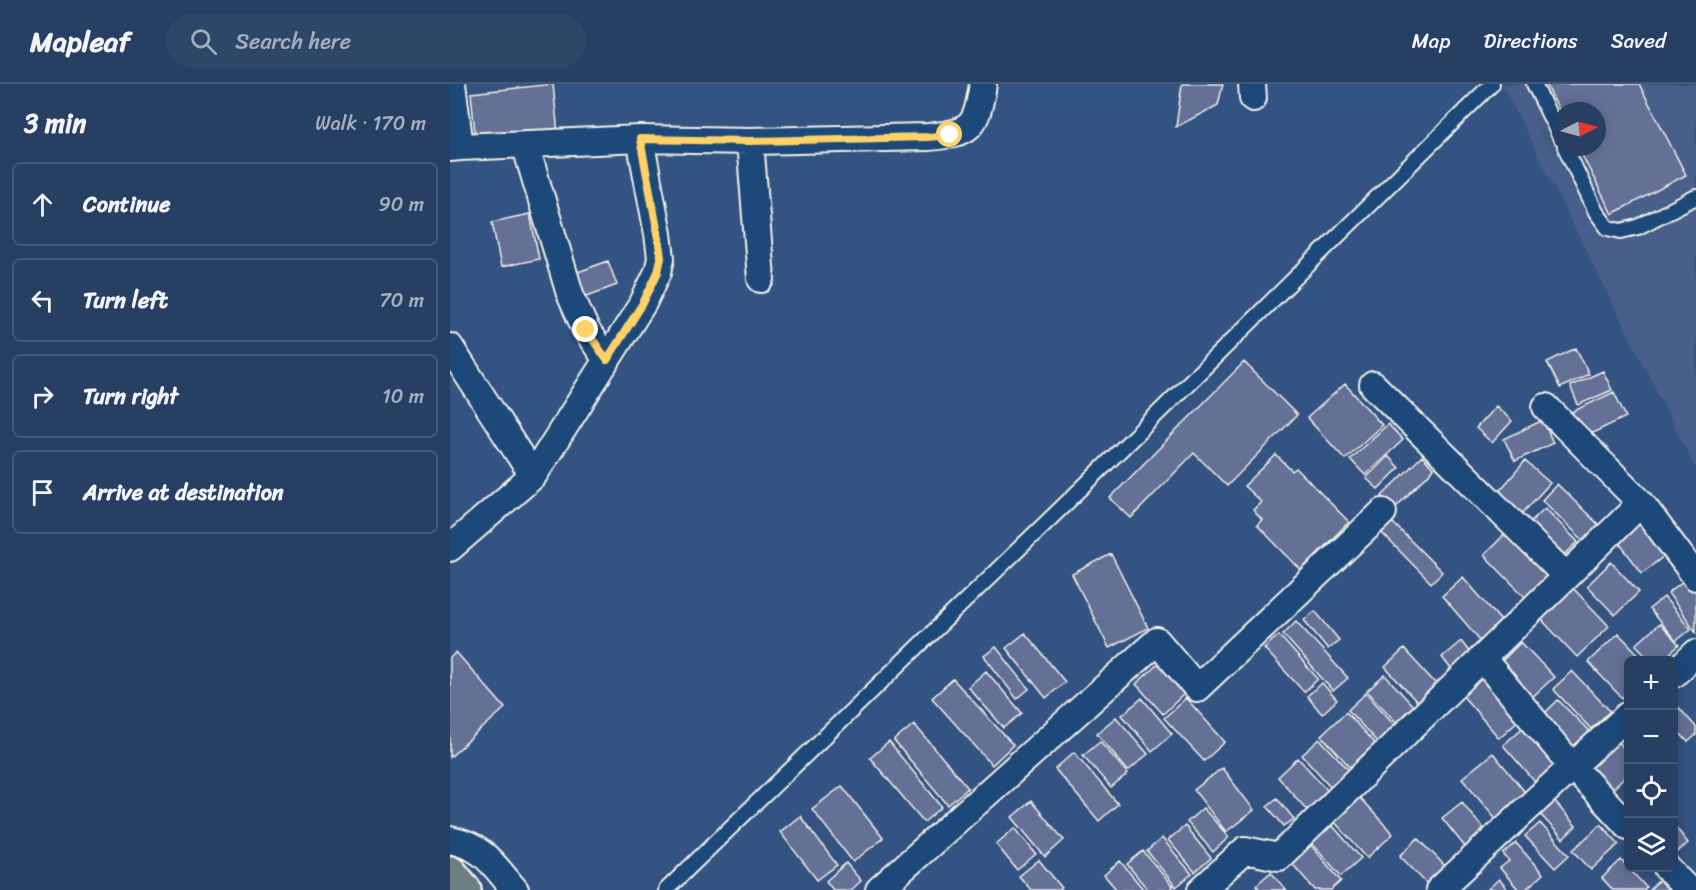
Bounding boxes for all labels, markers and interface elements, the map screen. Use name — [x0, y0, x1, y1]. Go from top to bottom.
search box — [166, 14, 586, 68]
text: Mapleaf — [30, 17, 130, 66]
text: Search here — [235, 22, 351, 61]
text: Map — [1412, 22, 1450, 60]
text: Directions — [1483, 22, 1578, 60]
text: Saved — [1611, 22, 1666, 60]
icon: search — [187, 25, 220, 58]
text: 3 min — [24, 100, 86, 146]
north arrow — [1552, 102, 1606, 156]
text: Walk · 170 m — [315, 106, 426, 141]
route start — [936, 121, 962, 147]
text: Continue — [83, 185, 171, 224]
text: 90 m — [379, 187, 424, 222]
icon: ahead — [26, 188, 59, 221]
text: Turn left — [83, 281, 168, 320]
text: 70 m — [379, 283, 424, 318]
icon: left — [26, 284, 59, 317]
route end — [572, 316, 598, 342]
text: Turn right — [83, 377, 178, 416]
text: 10 m — [382, 379, 424, 414]
icon: right — [26, 380, 59, 413]
text: Arrive at destination — [83, 473, 284, 512]
icon: arrive — [26, 476, 59, 509]
map controls — [1624, 656, 1678, 872]
button: + — [1624, 656, 1678, 710]
button: − — [1624, 710, 1678, 764]
button: locate — [1624, 764, 1678, 818]
button: layers — [1624, 818, 1678, 872]

